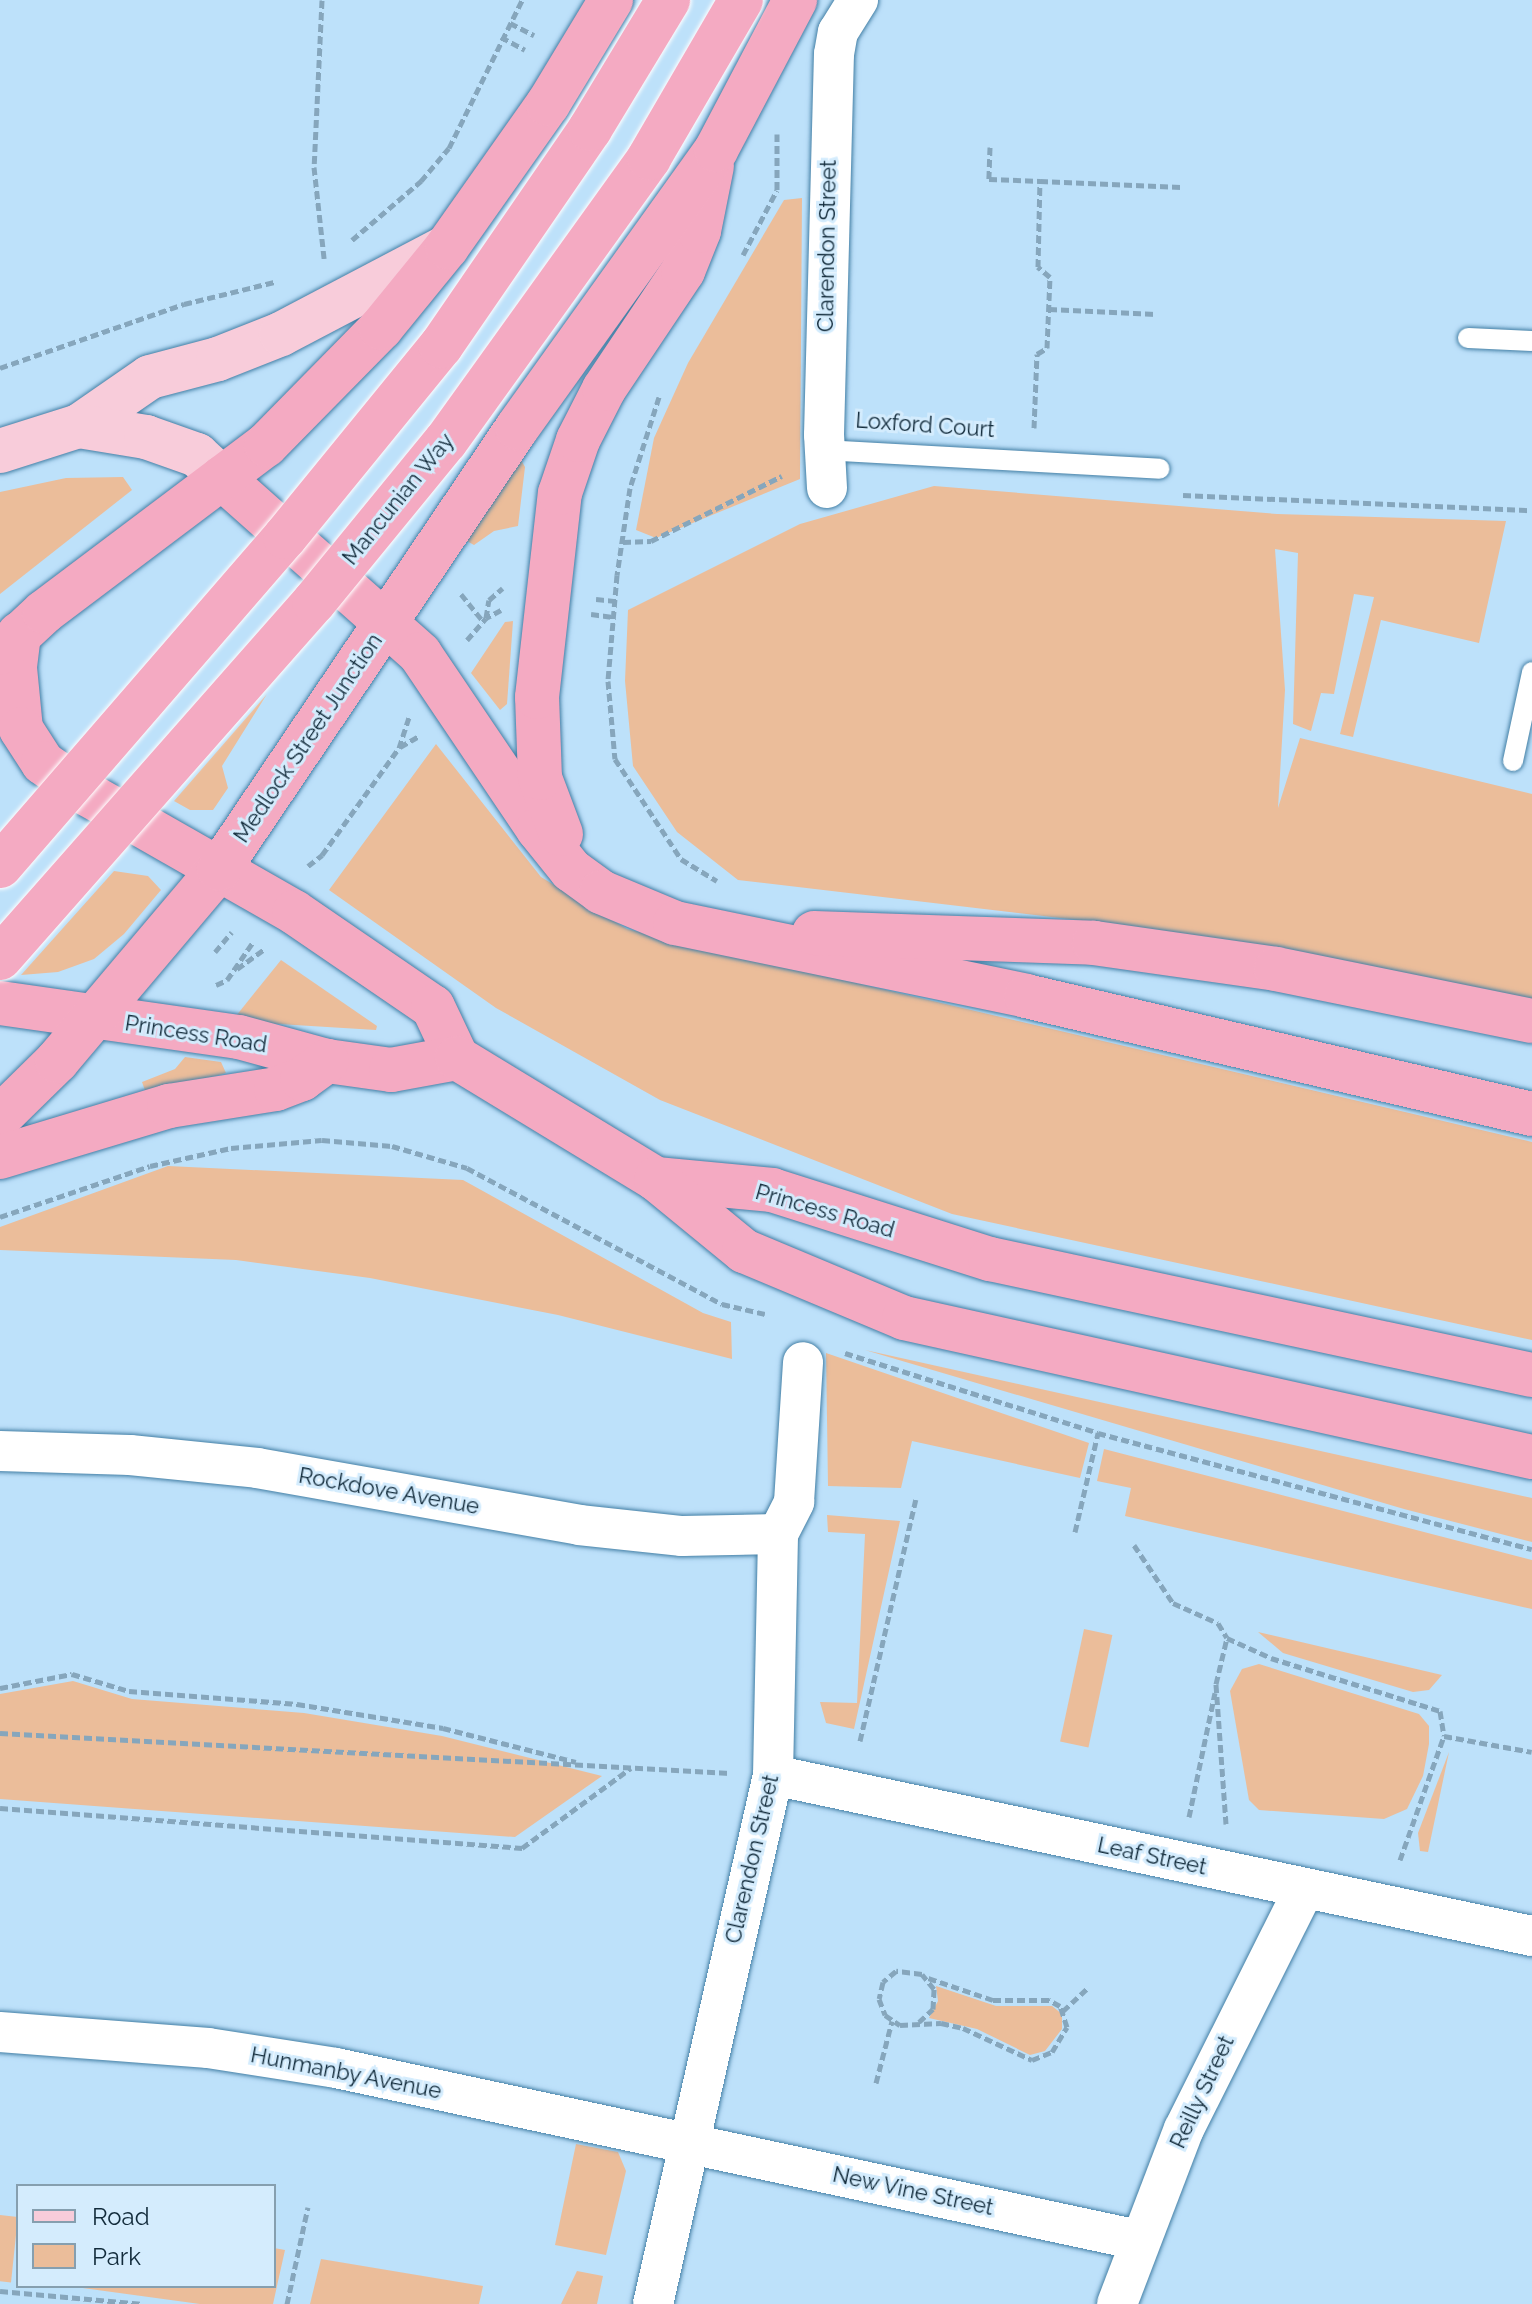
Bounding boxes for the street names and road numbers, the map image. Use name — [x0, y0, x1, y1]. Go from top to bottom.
street label: Clarendon Street — [812, 160, 842, 332]
street label: Loxford Court — [855, 407, 995, 443]
street label: Mancunian Way — [337, 428, 459, 570]
street label: Medlock Street Junction — [228, 628, 388, 848]
street label: Princess Road — [123, 1010, 269, 1058]
street label: Princess Road — [752, 1179, 898, 1243]
street label: Rockdove Avenue — [296, 1462, 482, 1520]
street label: Clarendon Street — [720, 1772, 784, 1946]
street label: Leaf Street — [1095, 1832, 1209, 1880]
street label: Reilly Street — [1164, 2031, 1240, 2153]
street label: Hunmanby Avenue — [248, 2041, 444, 2105]
street label: New Vine Street — [830, 2161, 996, 2221]

